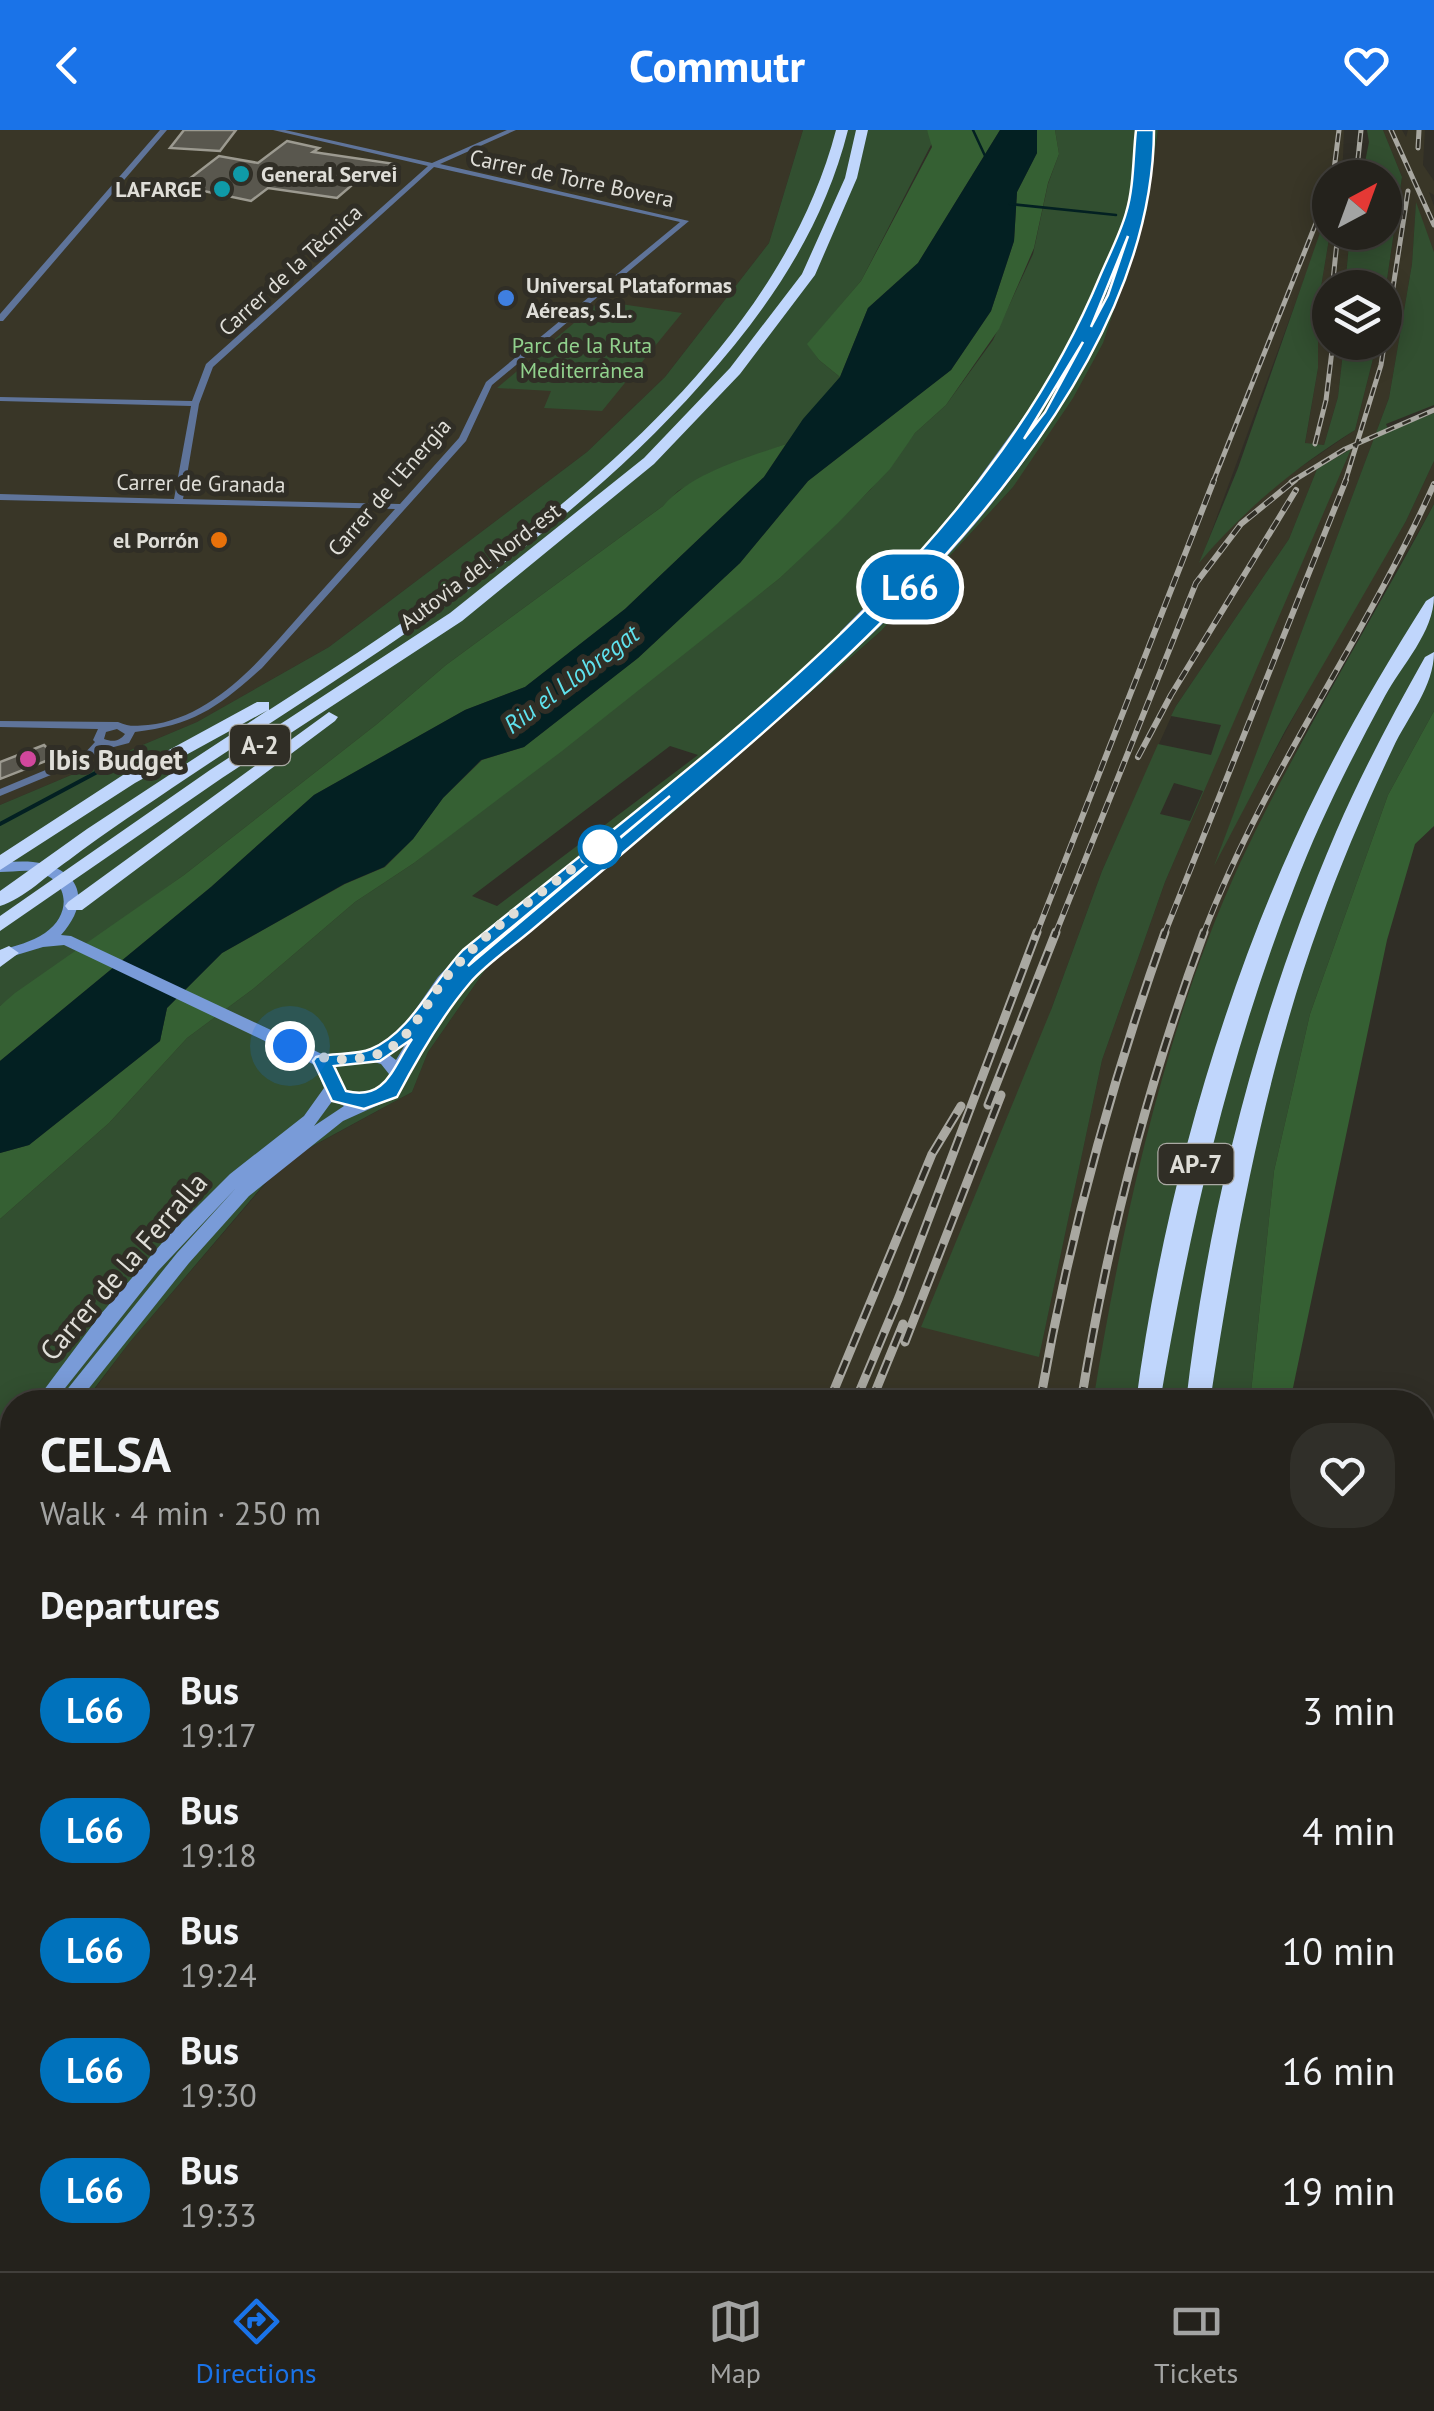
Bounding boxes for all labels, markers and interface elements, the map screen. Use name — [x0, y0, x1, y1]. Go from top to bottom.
text: Commutr — [629, 36, 805, 94]
icon: back — [40, 38, 95, 93]
icon: heart — [1339, 38, 1394, 93]
street label: Carrer de Torre Bovera — [467, 143, 677, 213]
place label: General Servei — [261, 160, 397, 188]
north arrow — [1312, 160, 1402, 250]
map controls — [1312, 160, 1402, 360]
marker: General Servei — [230, 163, 252, 185]
place label: LAFARGE — [115, 175, 202, 203]
marker: LAFARGE — [211, 178, 233, 200]
street label: Carrer de la Tècnica — [212, 198, 368, 342]
button: layers — [1312, 270, 1402, 360]
place label: Universal Plataformas Aéreas, S.L. — [526, 271, 732, 324]
marker: Universal Plataformas Aéreas, S.L. — [495, 287, 517, 309]
park label: Parc de la Ruta Mediterrànea — [512, 331, 652, 384]
street label: Carrer de l'Energia — [321, 412, 457, 562]
street label: Carrer de Granada — [116, 468, 286, 498]
street label: Autovia del Nord-est — [394, 496, 566, 636]
place label: el Porrón — [113, 526, 199, 554]
marker: el Porrón — [208, 529, 230, 551]
line badge: L66 — [852, 554, 968, 620]
text: L66 — [881, 564, 939, 610]
water label: Riu el Llobregat — [497, 617, 646, 740]
road number: A-2 — [230, 725, 290, 765]
place label: Ibis Budget — [48, 741, 183, 778]
marker: Ibis Budget — [17, 748, 39, 770]
unlabelled marker — [579, 826, 621, 868]
your location — [265, 1021, 315, 1071]
road number: AP-7 — [1158, 1144, 1234, 1184]
street label: Carrer de la Ferralla — [31, 1164, 215, 1368]
text: CELSA — [40, 1423, 171, 1485]
button: heart — [1290, 1423, 1395, 1528]
text: Walk · 4 min · 250 m — [40, 1492, 321, 1534]
text: Departures — [40, 1580, 220, 1629]
text: Bus — [180, 1665, 239, 1714]
text: 3 min — [1302, 1686, 1395, 1735]
text: L66 — [66, 1687, 124, 1733]
text: 19:17 — [180, 1714, 257, 1756]
text: Bus — [180, 1785, 239, 1834]
text: 4 min — [1302, 1806, 1395, 1855]
text: L66 — [66, 1807, 124, 1853]
text: 19:18 — [180, 1834, 257, 1876]
text: Bus — [180, 1905, 239, 1954]
text: 10 min — [1282, 1926, 1395, 1975]
text: L66 — [66, 1927, 124, 1973]
text: 19:24 — [180, 1954, 257, 1996]
text: Bus — [180, 2025, 239, 2074]
text: 16 min — [1282, 2046, 1395, 2095]
text: L66 — [66, 2047, 124, 2093]
text: 19:30 — [180, 2074, 257, 2116]
text: Bus — [180, 2145, 239, 2194]
text: 19 min — [1282, 2166, 1395, 2215]
text: L66 — [66, 2167, 124, 2213]
text: 19:33 — [180, 2194, 257, 2236]
tab: Directions — [196, 2294, 317, 2391]
tab: Map — [708, 2294, 763, 2391]
tab: Tickets — [1154, 2294, 1238, 2391]

